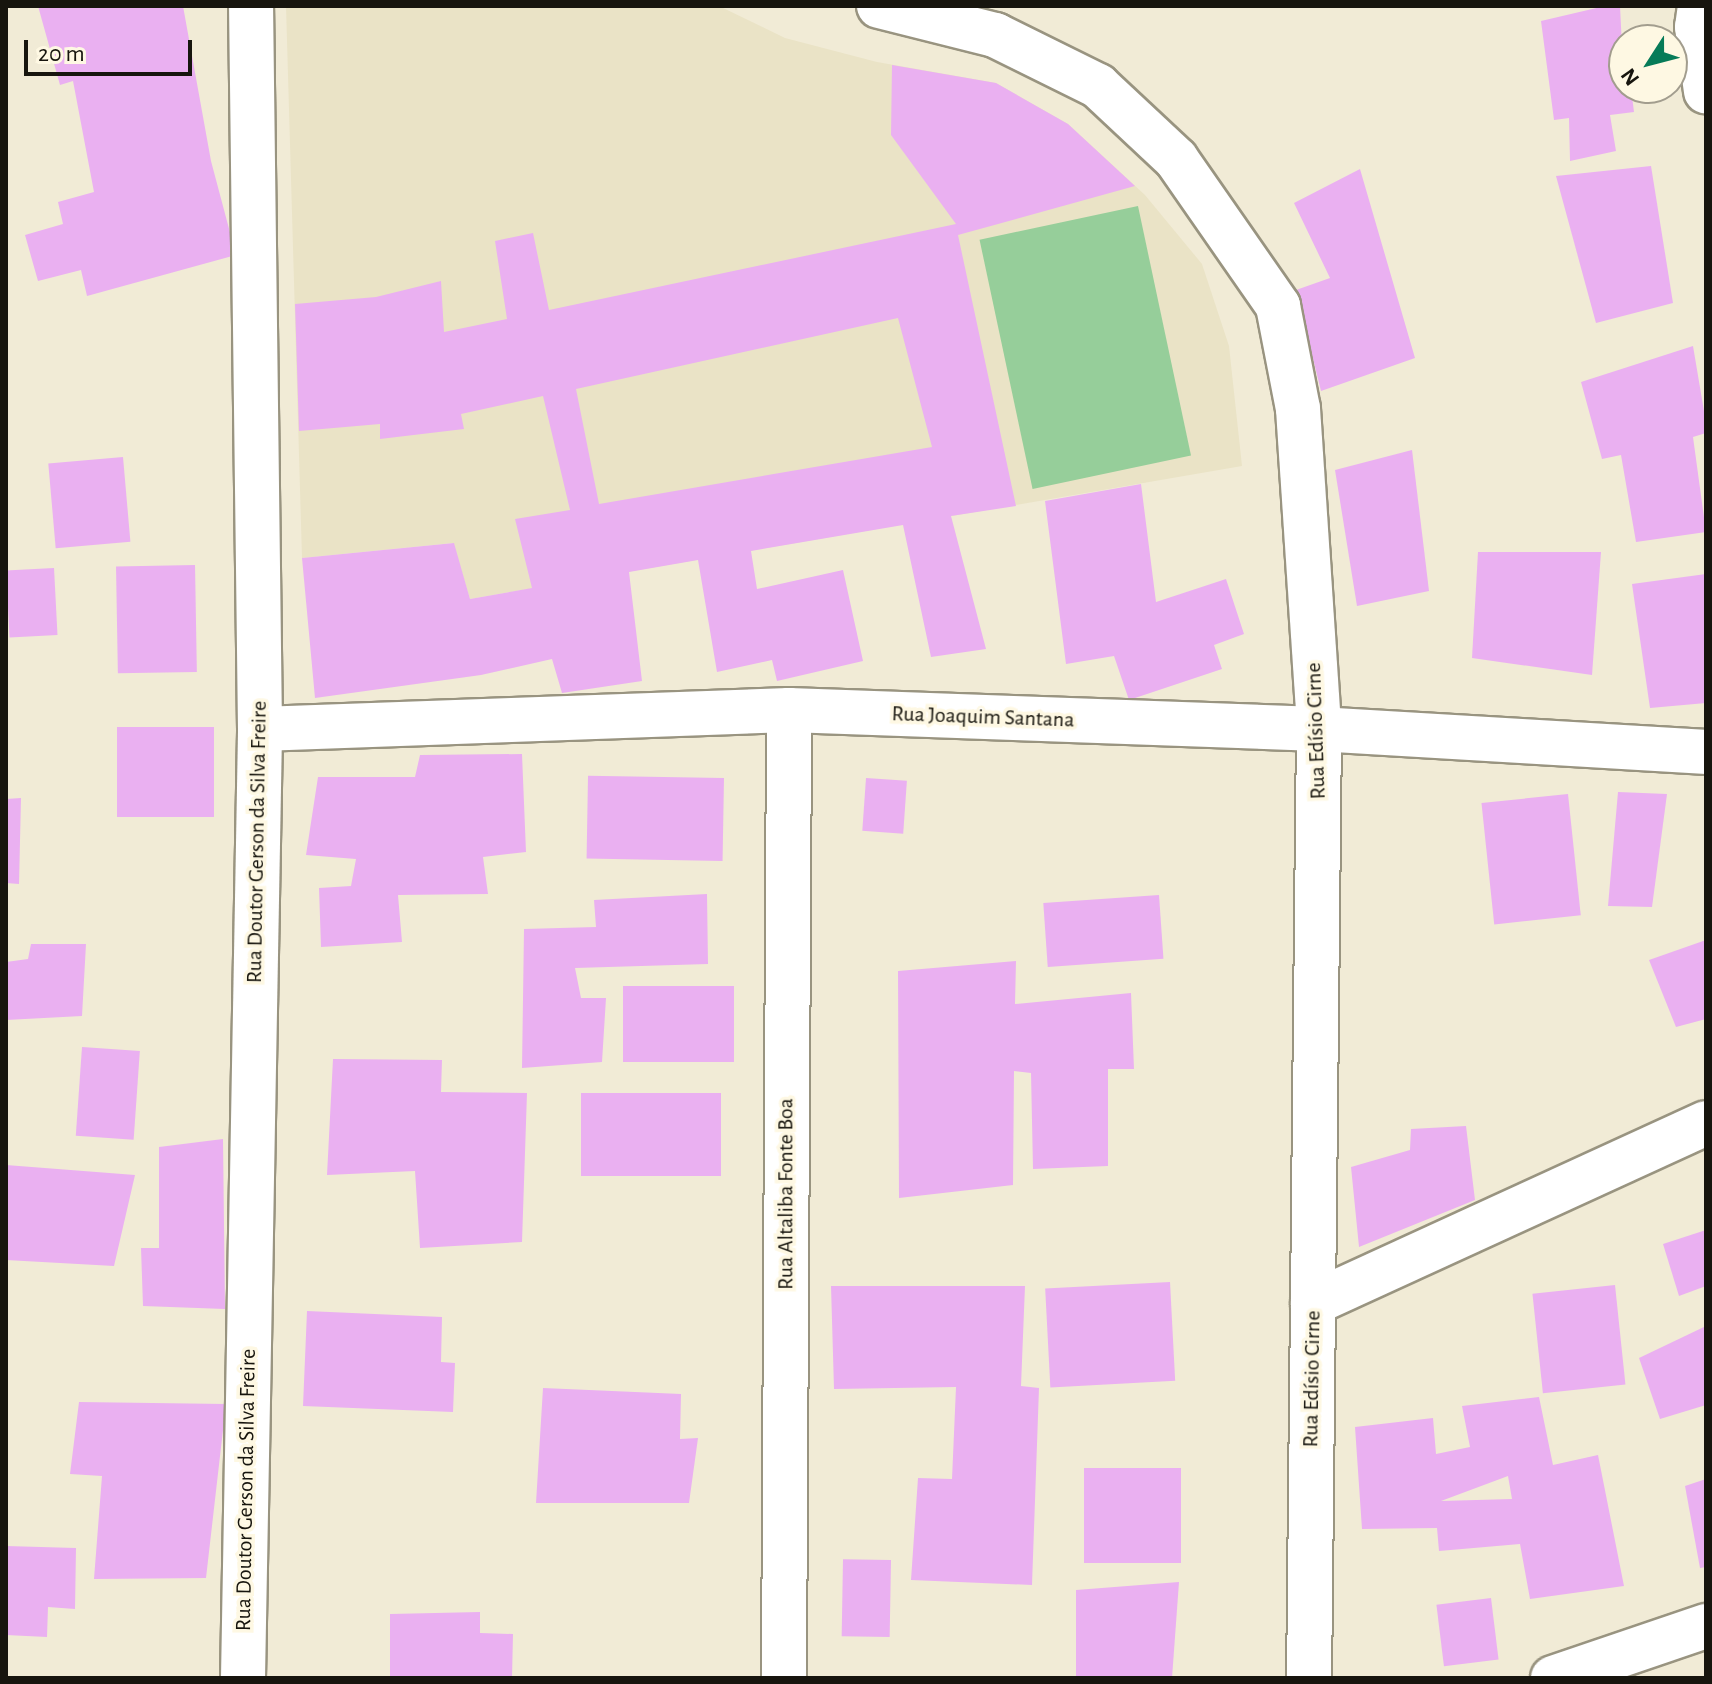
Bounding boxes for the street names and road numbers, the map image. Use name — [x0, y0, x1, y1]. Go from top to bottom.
street label: Rua Edísio Cirne — [1300, 662, 1332, 800]
street label: Rua Doutor Gerson da Silva Freire — [241, 701, 273, 983]
street label: Rua Joaquim Santana — [891, 701, 1075, 733]
street label: Rua Altaliba Fonte Boa — [773, 1098, 799, 1290]
street label: Rua Edísio Cirne — [1298, 1310, 1326, 1448]
street label: Rua Doutor Gerson da Silva Freire — [230, 1349, 262, 1631]

